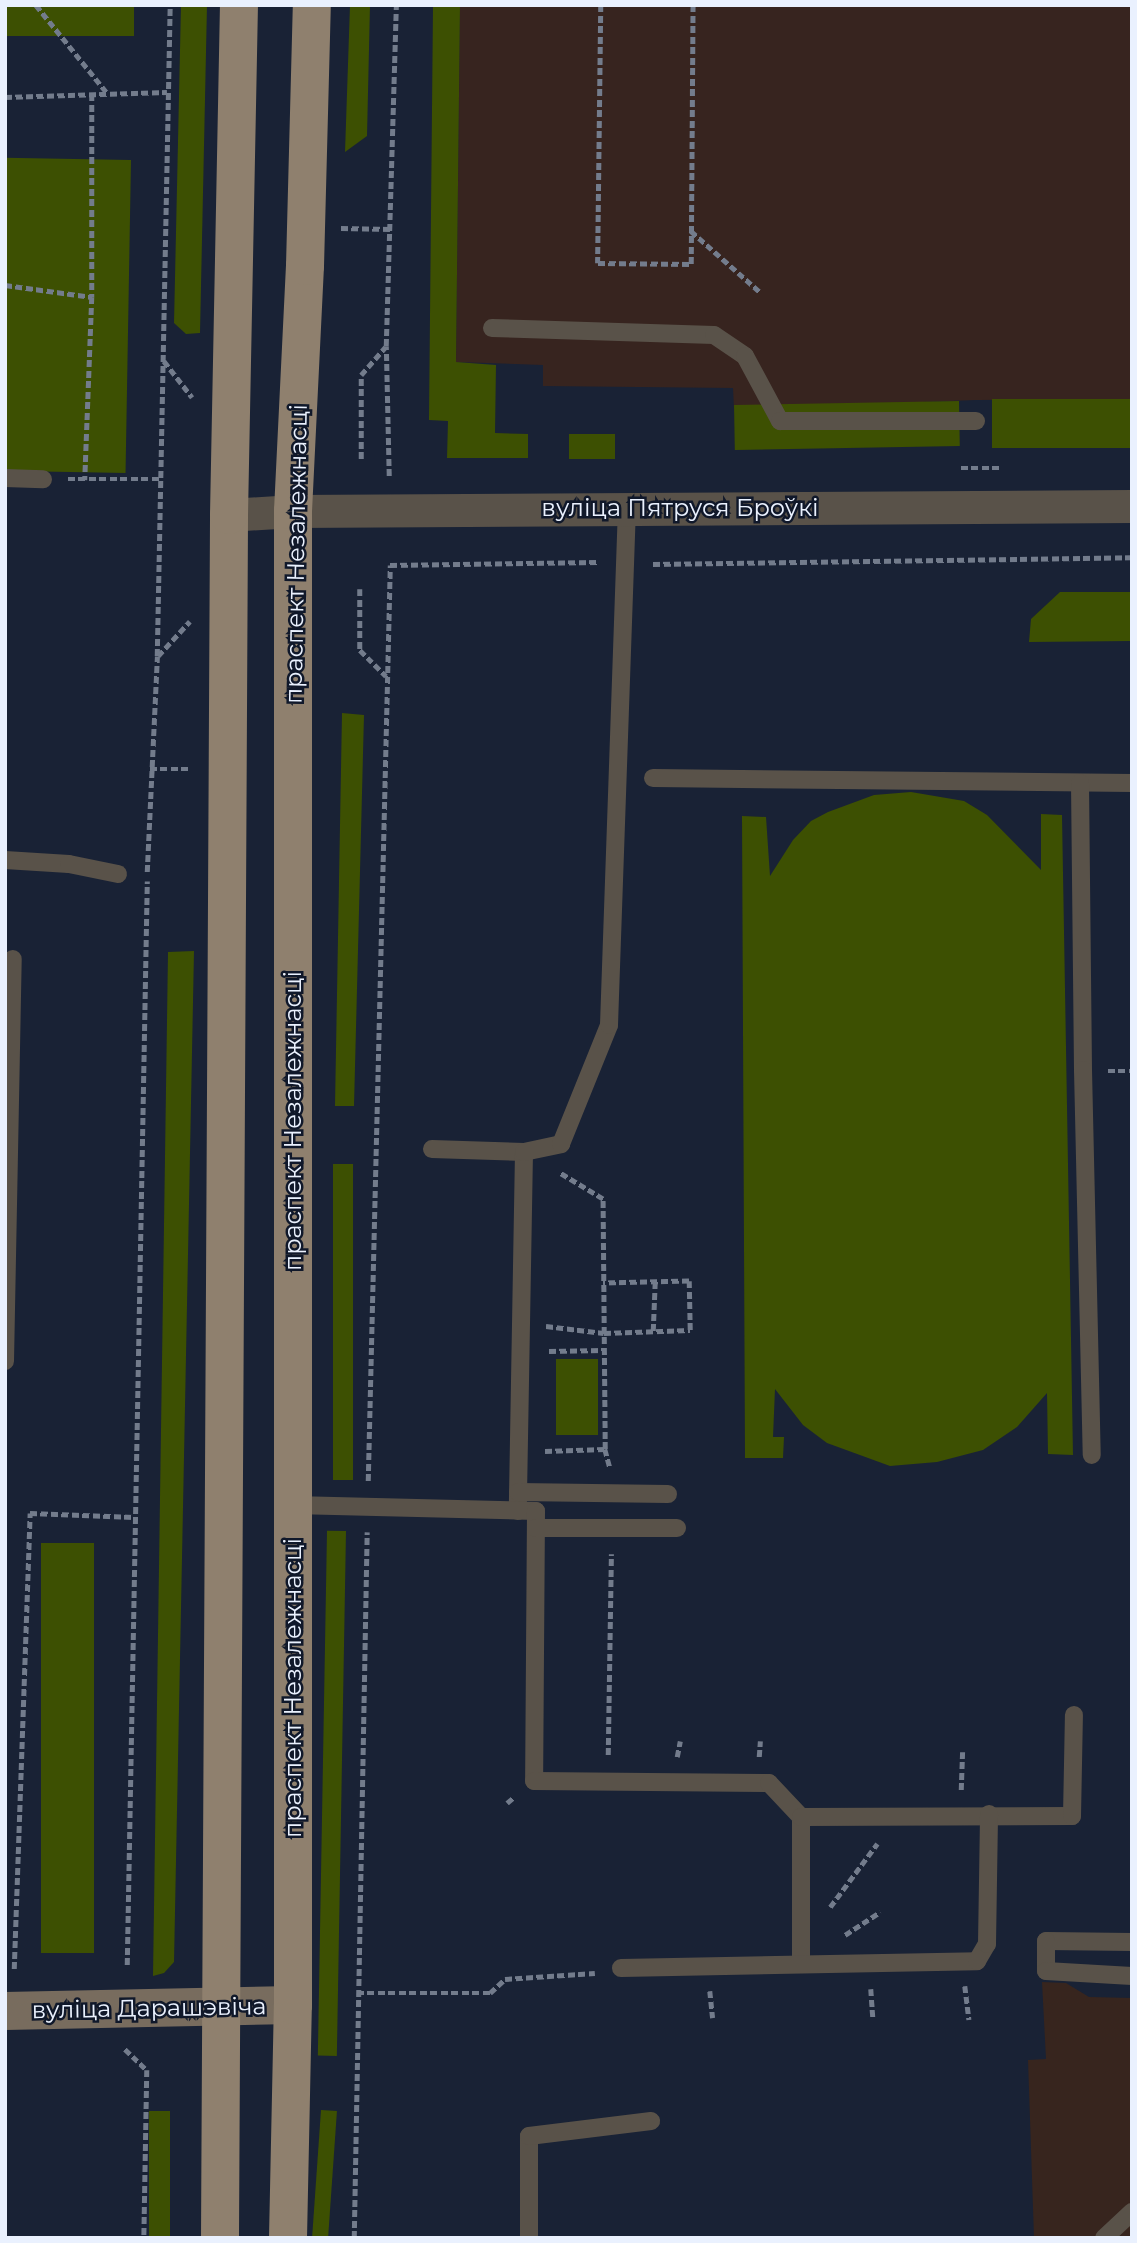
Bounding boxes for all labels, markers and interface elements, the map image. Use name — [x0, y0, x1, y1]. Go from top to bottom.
street label: праспект Незалежнасці — [279, 404, 313, 704]
street label: вуліца Пятруся Броўкі — [541, 494, 819, 522]
street label: праспект Незалежнасці — [279, 971, 307, 1271]
street label: праспект Незалежнасці — [279, 1538, 307, 1838]
street label: вуліца Дарашэвіча — [31, 1992, 267, 2024]

